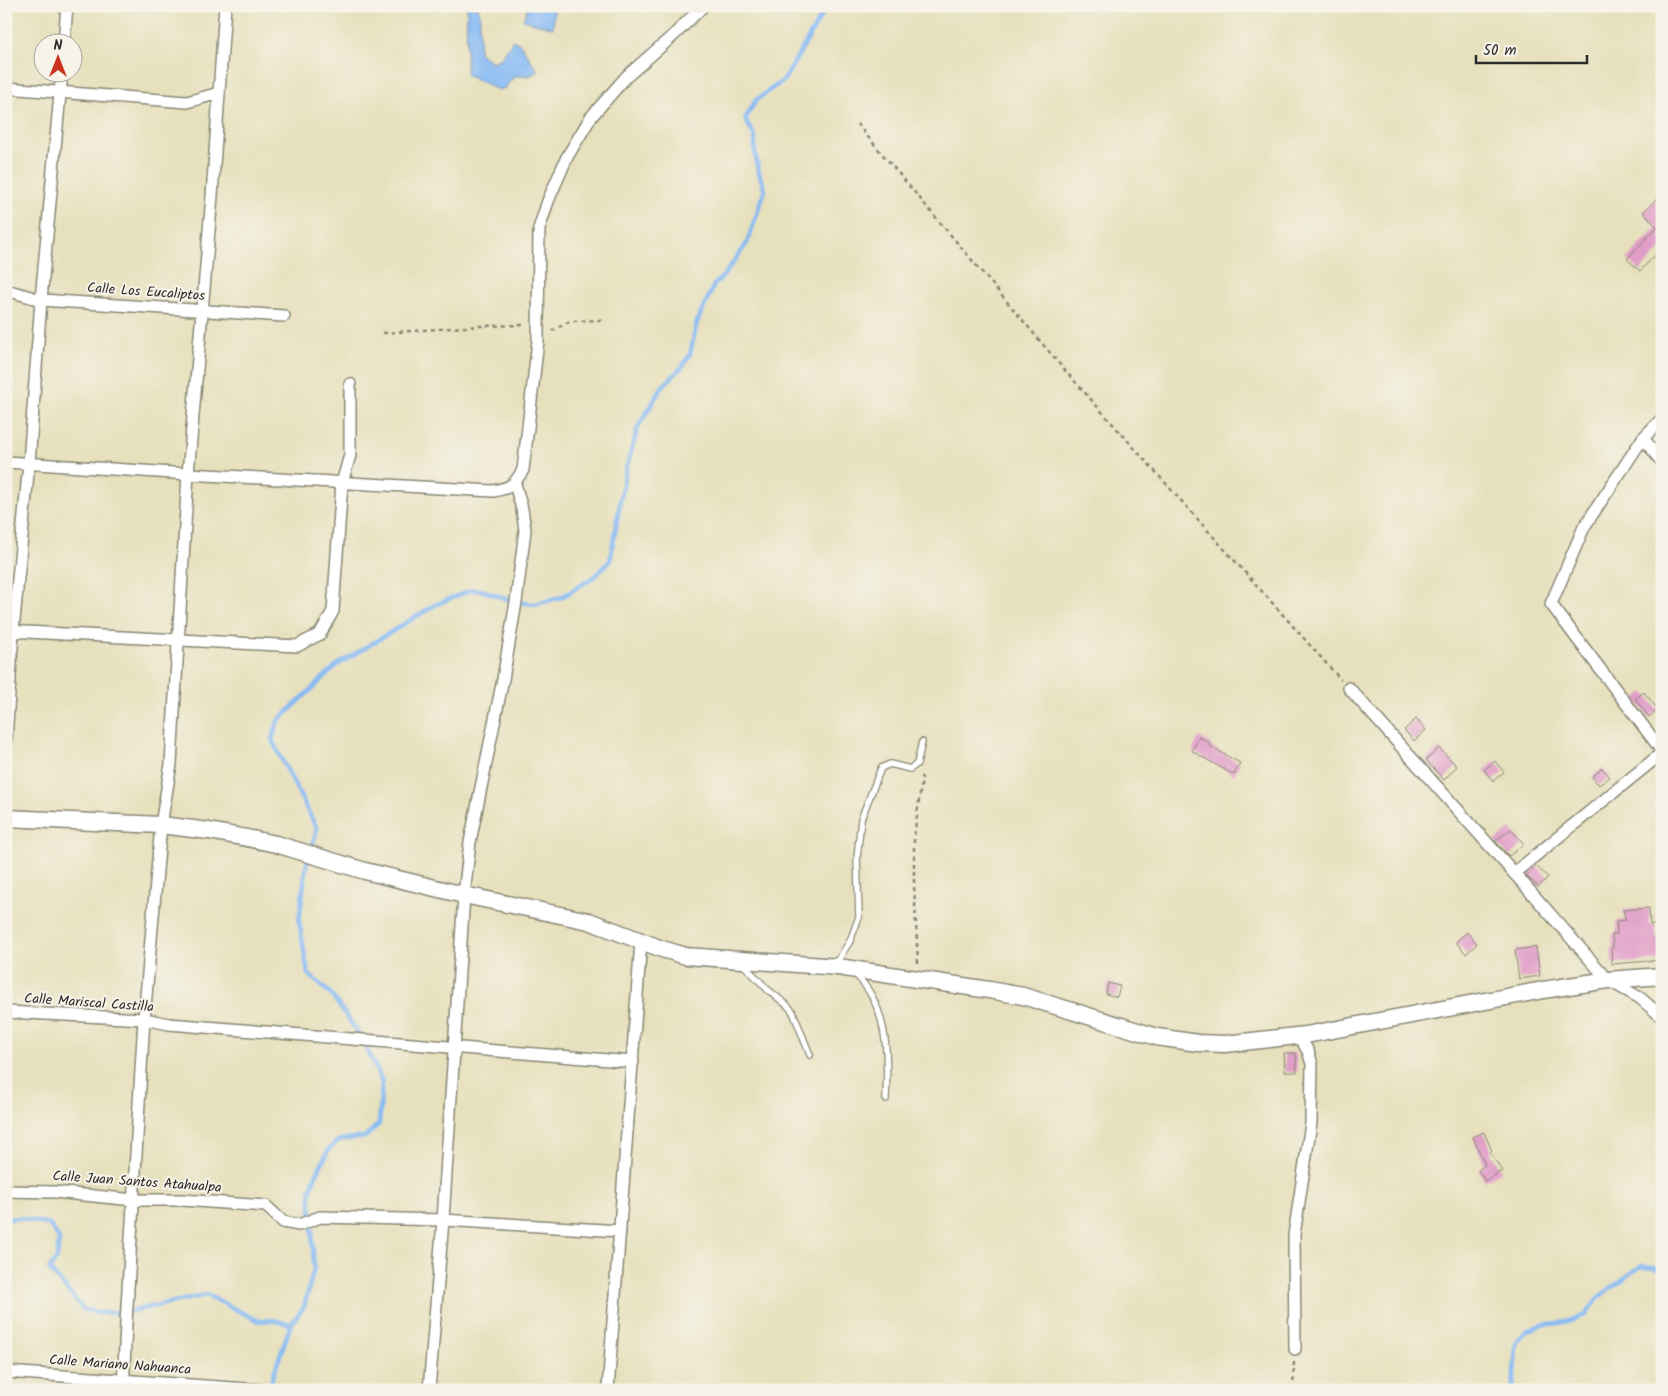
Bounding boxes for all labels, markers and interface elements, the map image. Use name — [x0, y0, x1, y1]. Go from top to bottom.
north arrow — [32, 32, 82, 82]
scale bar — [1476, 32, 1587, 64]
text: N — [54, 35, 63, 57]
text: 50 m — [1483, 39, 1517, 63]
street label: Calle Los Eucaliptos — [86, 277, 206, 307]
street label: Calle Mariscal Castilla — [23, 987, 155, 1019]
street label: Calle Juan Santos Atahualpa — [52, 1165, 222, 1199]
street label: Calle Mariano Nahuanca — [48, 1349, 192, 1381]

